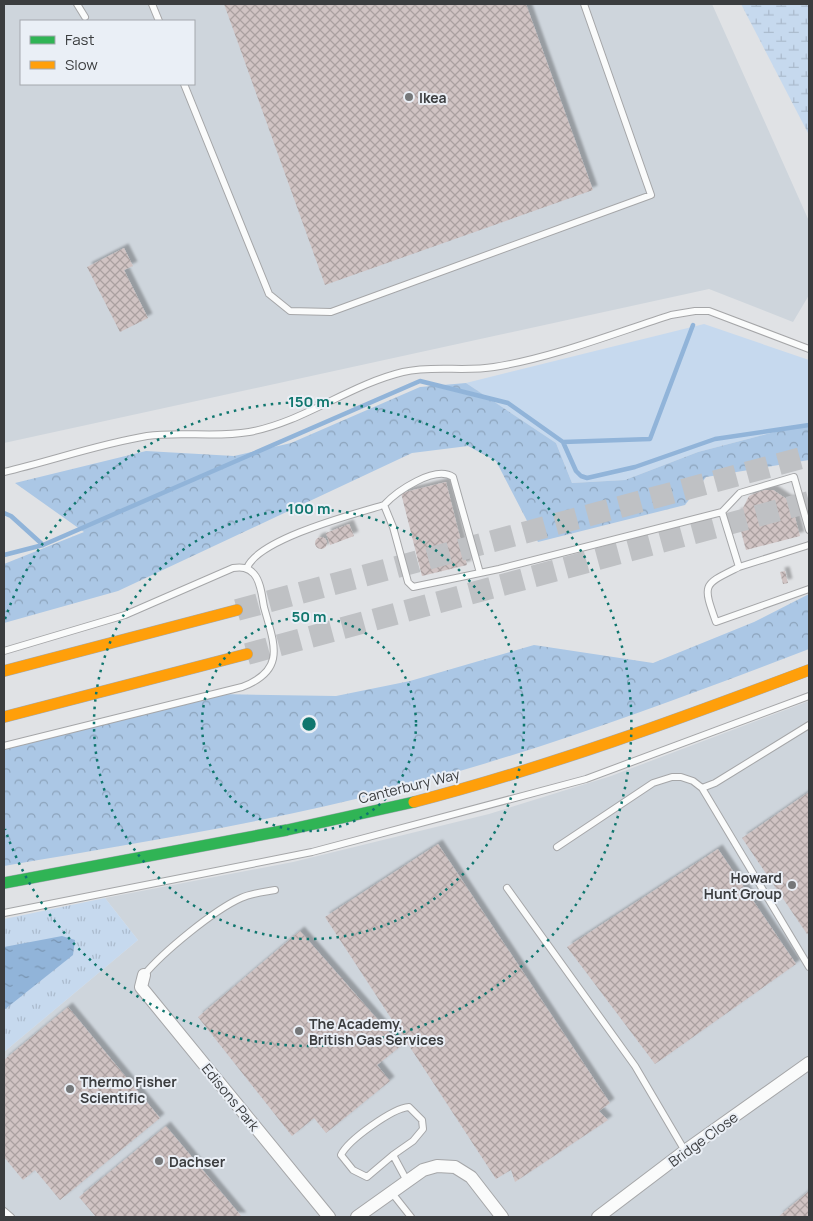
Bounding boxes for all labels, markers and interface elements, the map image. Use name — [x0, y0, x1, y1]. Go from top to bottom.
legend — [20, 20, 195, 85]
text: Fast — [65, 29, 94, 50]
text: Slow — [65, 54, 98, 75]
place label: Ikea — [419, 88, 447, 107]
marker: Ikea — [403, 91, 415, 103]
text: 150 m — [288, 391, 330, 412]
text: 100 m — [288, 498, 330, 519]
text: 50 m — [291, 606, 327, 627]
centre of rings — [300, 715, 318, 733]
street label: Canterbury Way — [356, 764, 462, 808]
place label: Howard Hunt Group — [704, 868, 782, 903]
marker: Howard Hunt Group — [786, 879, 798, 891]
place label: The Academy, British Gas Services — [309, 1014, 444, 1049]
marker: The Academy, British Gas Services — [293, 1025, 305, 1037]
street label: Edisons Park — [198, 1059, 265, 1135]
place label: Thermo Fisher Scientific — [80, 1072, 177, 1107]
marker: Thermo Fisher Scientific — [64, 1083, 76, 1095]
street label: Bridge Close — [664, 1107, 742, 1171]
place label: Dachser — [169, 1152, 226, 1171]
marker: Dachser — [153, 1155, 165, 1167]

